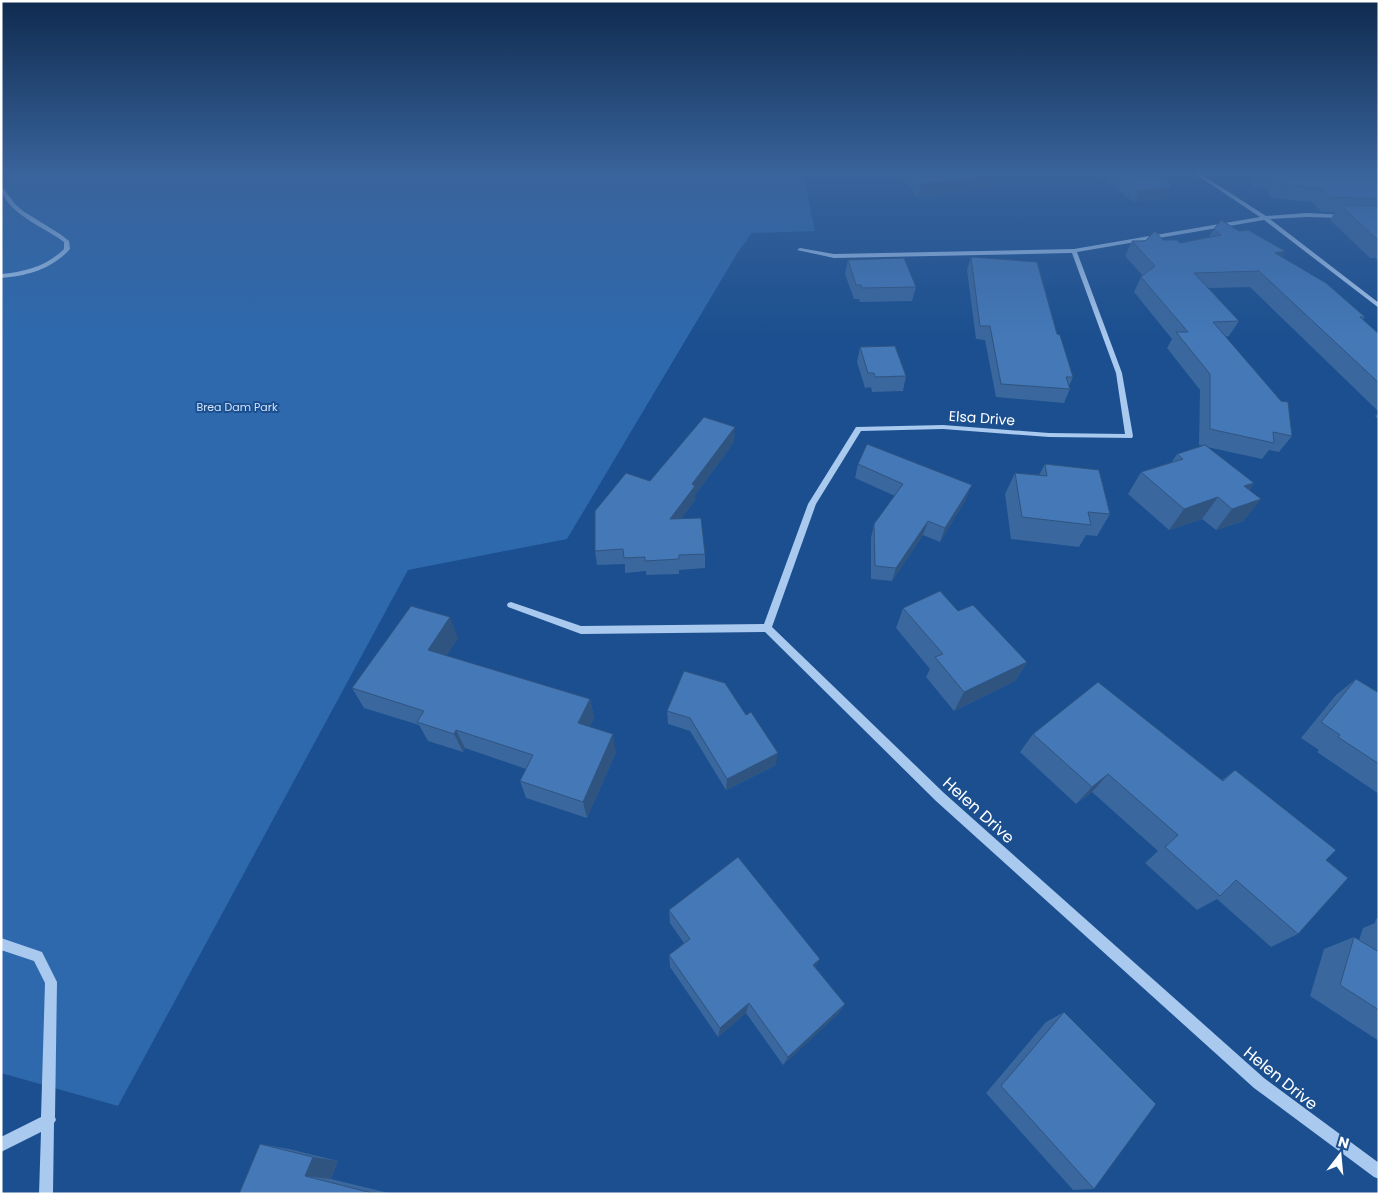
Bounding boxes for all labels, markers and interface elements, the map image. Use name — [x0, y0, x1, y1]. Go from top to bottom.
park label: Brea Dam Park — [196, 399, 278, 415]
street label: Elsa Drive — [948, 406, 1016, 430]
street label: Helen Drive — [938, 772, 1020, 849]
street label: Helen Drive — [1239, 1041, 1323, 1116]
north arrow — [1315, 1130, 1365, 1180]
text: N — [1336, 1131, 1351, 1154]

